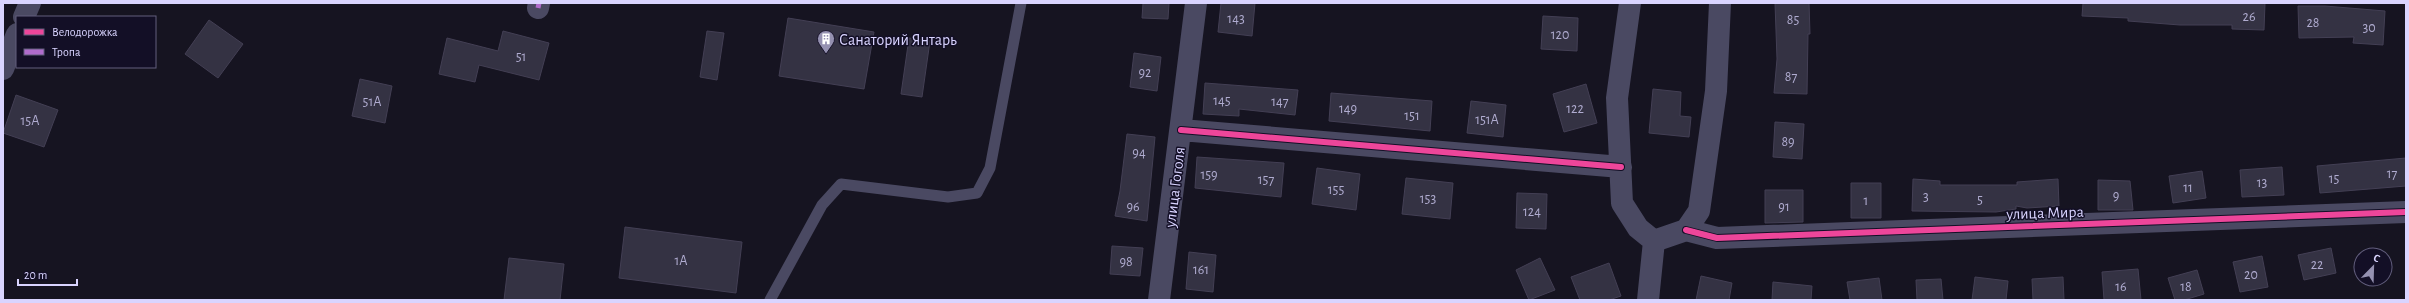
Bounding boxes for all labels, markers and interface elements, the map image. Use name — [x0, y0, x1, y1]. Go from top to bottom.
house number: 26 — [2243, 10, 2255, 24]
house number: 143 — [1227, 12, 1245, 26]
house number: 85 — [1787, 13, 1799, 27]
legend — [16, 16, 156, 68]
house number: 28 — [2306, 16, 2320, 30]
house number: 30 — [2362, 21, 2376, 35]
text: Велодорожка — [52, 26, 118, 38]
house number: 120 — [1551, 28, 1569, 42]
building icon: Санаторий Янтарь — [816, 29, 836, 54]
place label: Санаторий Янтарь — [839, 32, 957, 48]
text: Тропа — [52, 46, 81, 58]
house number: 51 — [516, 50, 526, 64]
house number: 92 — [1139, 66, 1151, 80]
house number: 87 — [1785, 70, 1797, 84]
house number: 145 — [1213, 94, 1231, 108]
house number: 51А — [363, 95, 381, 109]
house number: 147 — [1271, 95, 1289, 109]
house number: 149 — [1339, 102, 1357, 116]
house number: 122 — [1566, 102, 1584, 116]
house number: 151 — [1404, 109, 1420, 123]
house number: 151А — [1475, 113, 1499, 127]
house number: 15А — [21, 114, 39, 128]
house number: 89 — [1781, 135, 1795, 149]
house number: 94 — [1132, 146, 1146, 160]
street label: улица Гоголя — [1162, 146, 1189, 230]
house number: 17 — [2387, 167, 2397, 181]
house number: 159 — [1200, 168, 1218, 182]
house number: 15 — [2329, 172, 2339, 186]
house number: 157 — [1258, 173, 1274, 187]
house number: 13 — [2257, 176, 2268, 190]
house number: 11 — [2183, 181, 2193, 195]
house number: 155 — [1328, 183, 1344, 197]
house number: 9 — [2113, 189, 2119, 203]
house number: 3 — [1923, 190, 1929, 204]
house number: 153 — [1420, 192, 1436, 206]
house number: 5 — [1977, 193, 1983, 207]
house number: 1 — [1864, 194, 1868, 208]
house number: 96 — [1126, 200, 1140, 214]
house number: 91 — [1778, 200, 1790, 214]
street label: улица Мира — [2005, 204, 2084, 223]
house number: 124 — [1523, 205, 1541, 219]
north arrow — [2353, 247, 2393, 287]
text: С — [2372, 252, 2382, 265]
house number: 1А — [674, 254, 688, 268]
house number: 98 — [1119, 255, 1133, 269]
house number: 22 — [2311, 258, 2323, 272]
scale bar — [18, 261, 77, 287]
house number: 161 — [1193, 263, 1209, 277]
house number: 20 — [2244, 268, 2258, 282]
text: 20 m — [24, 269, 47, 281]
house number: 16 — [2115, 280, 2127, 294]
house number: 18 — [2180, 280, 2192, 294]

